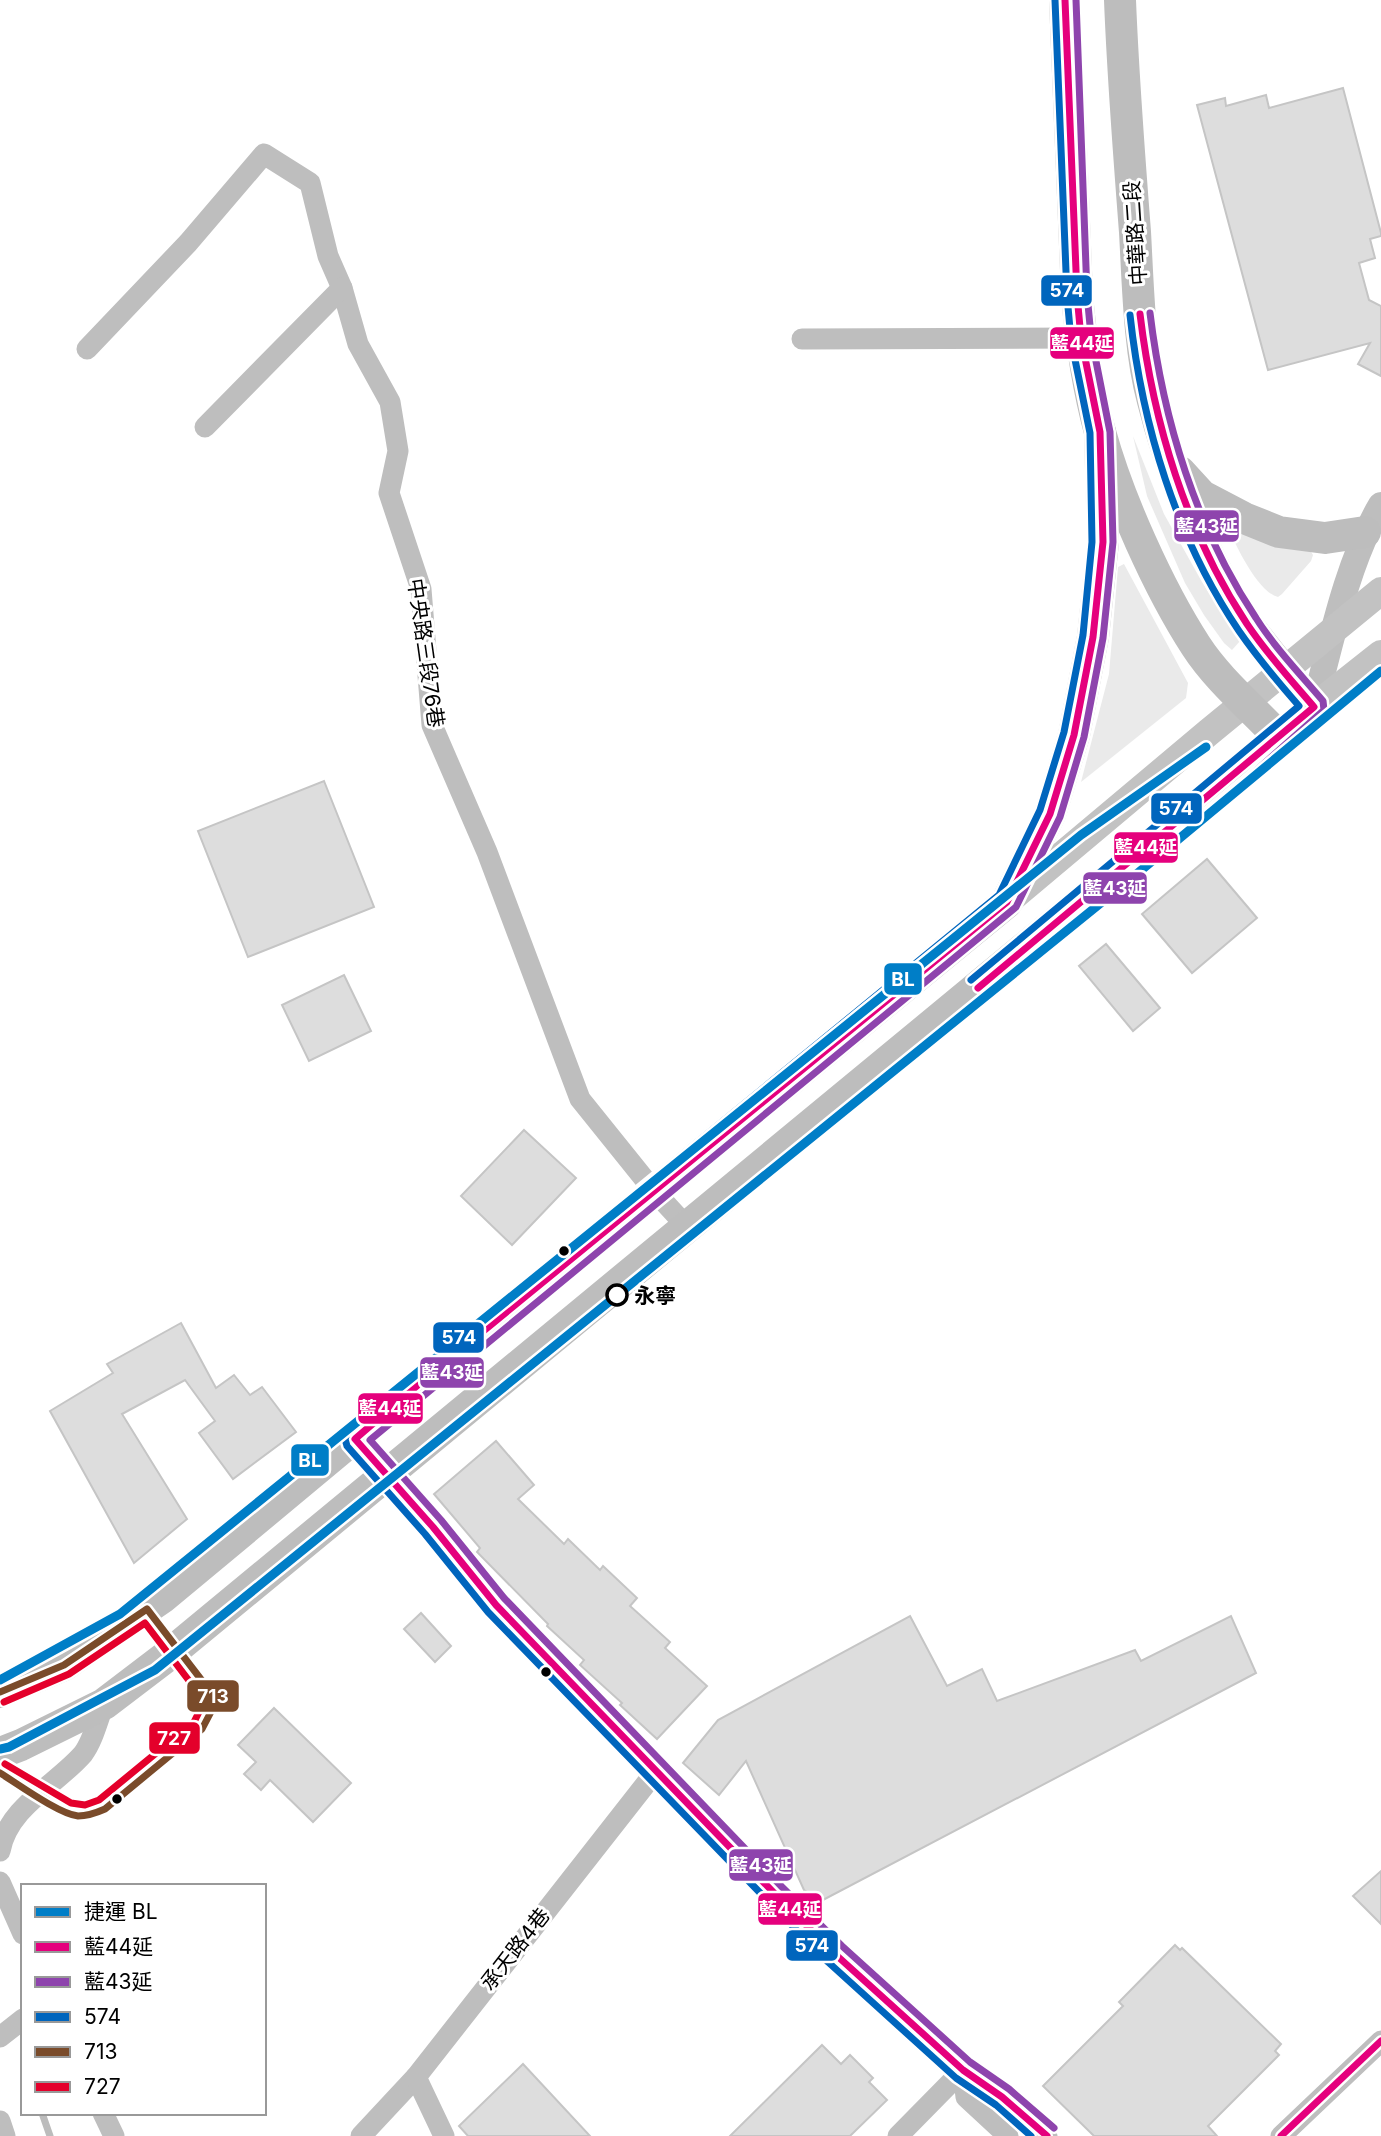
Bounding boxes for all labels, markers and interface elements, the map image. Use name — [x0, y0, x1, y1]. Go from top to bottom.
street label: 中華路二段 — [1119, 180, 1151, 286]
line badge: 574 — [1040, 274, 1093, 307]
text: 574 — [1050, 279, 1084, 302]
line badge: 藍44延 — [1049, 326, 1115, 360]
text: 藍44延 — [1050, 332, 1114, 355]
line badge: 藍43延 — [1173, 509, 1240, 543]
text: 藍43延 — [1175, 515, 1239, 538]
street label: 中央路三段76巷 — [403, 577, 449, 729]
line badge: 574 — [1150, 792, 1203, 825]
text: 574 — [1159, 797, 1193, 820]
line badge: 藍44延 — [1113, 831, 1179, 864]
text: 藍44延 — [1114, 836, 1178, 859]
line badge: 藍43延 — [1082, 871, 1148, 905]
text: 藍43延 — [1083, 877, 1147, 900]
line badge: BL — [883, 962, 923, 996]
text: BL — [891, 968, 915, 991]
unlabelled marker — [557, 1244, 571, 1258]
place label: 永寧 — [634, 1283, 676, 1308]
marker: 永寧 — [606, 1284, 628, 1306]
line badge: 574 — [432, 1321, 485, 1354]
text: 574 — [442, 1326, 476, 1349]
line badge: 藍43延 — [419, 1356, 485, 1389]
text: 藍43延 — [420, 1361, 484, 1384]
line badge: 藍44延 — [357, 1392, 424, 1425]
text: 藍44延 — [358, 1397, 422, 1420]
line badge: BL — [290, 1443, 330, 1477]
text: BL — [298, 1449, 322, 1472]
unlabelled marker — [539, 1665, 553, 1679]
line badge: 713 — [186, 1679, 240, 1713]
text: 713 — [197, 1685, 229, 1708]
line badge: 727 — [148, 1721, 201, 1755]
text: 727 — [157, 1727, 191, 1750]
unlabelled marker — [110, 1792, 124, 1806]
line badge: 藍43延 — [728, 1848, 794, 1882]
text: 藍43延 — [729, 1854, 793, 1877]
legend — [21, 1884, 266, 2115]
line badge: 藍44延 — [757, 1892, 823, 1926]
text: 藍44延 — [758, 1898, 822, 1921]
text: 捷運 BL — [84, 1899, 158, 1924]
street label: 承天路4巷 — [475, 1903, 555, 1995]
line badge: 574 — [785, 1929, 839, 1962]
text: 藍44延 — [84, 1934, 153, 1959]
text: 574 — [795, 1934, 829, 1957]
text: 藍43延 — [84, 1969, 153, 1994]
text: 574 — [84, 2004, 121, 2029]
text: 713 — [84, 2039, 117, 2064]
text: 727 — [84, 2074, 121, 2099]

